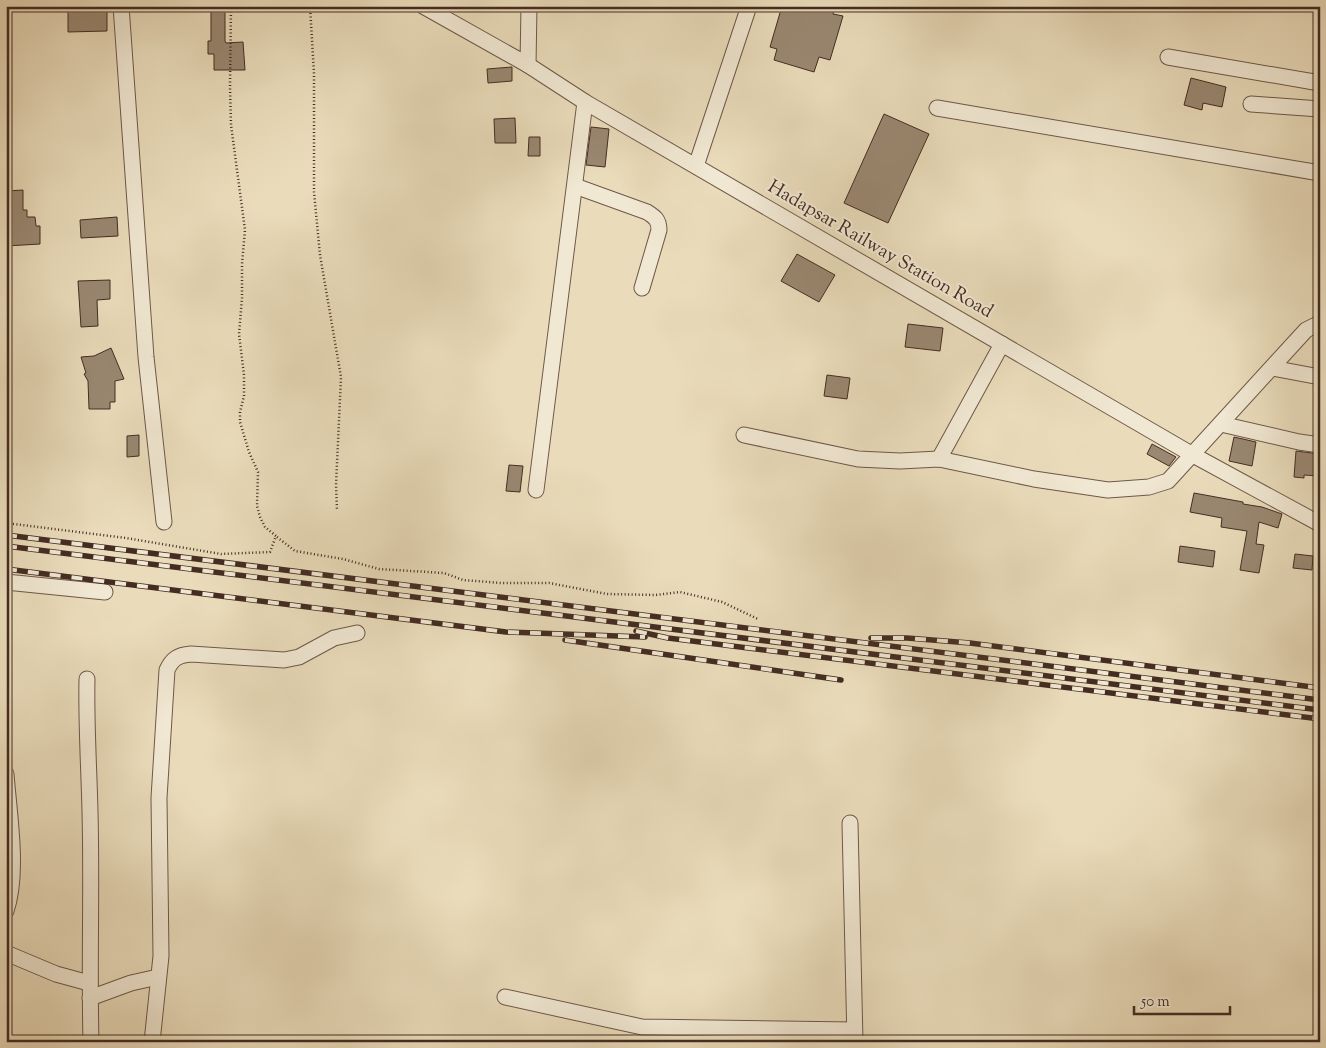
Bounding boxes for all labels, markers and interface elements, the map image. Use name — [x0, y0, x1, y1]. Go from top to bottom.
street label: Hadapsar Railway Station Road — [762, 174, 998, 326]
scale bar — [1134, 983, 1230, 1015]
text: 50 m — [1140, 992, 1170, 1013]

